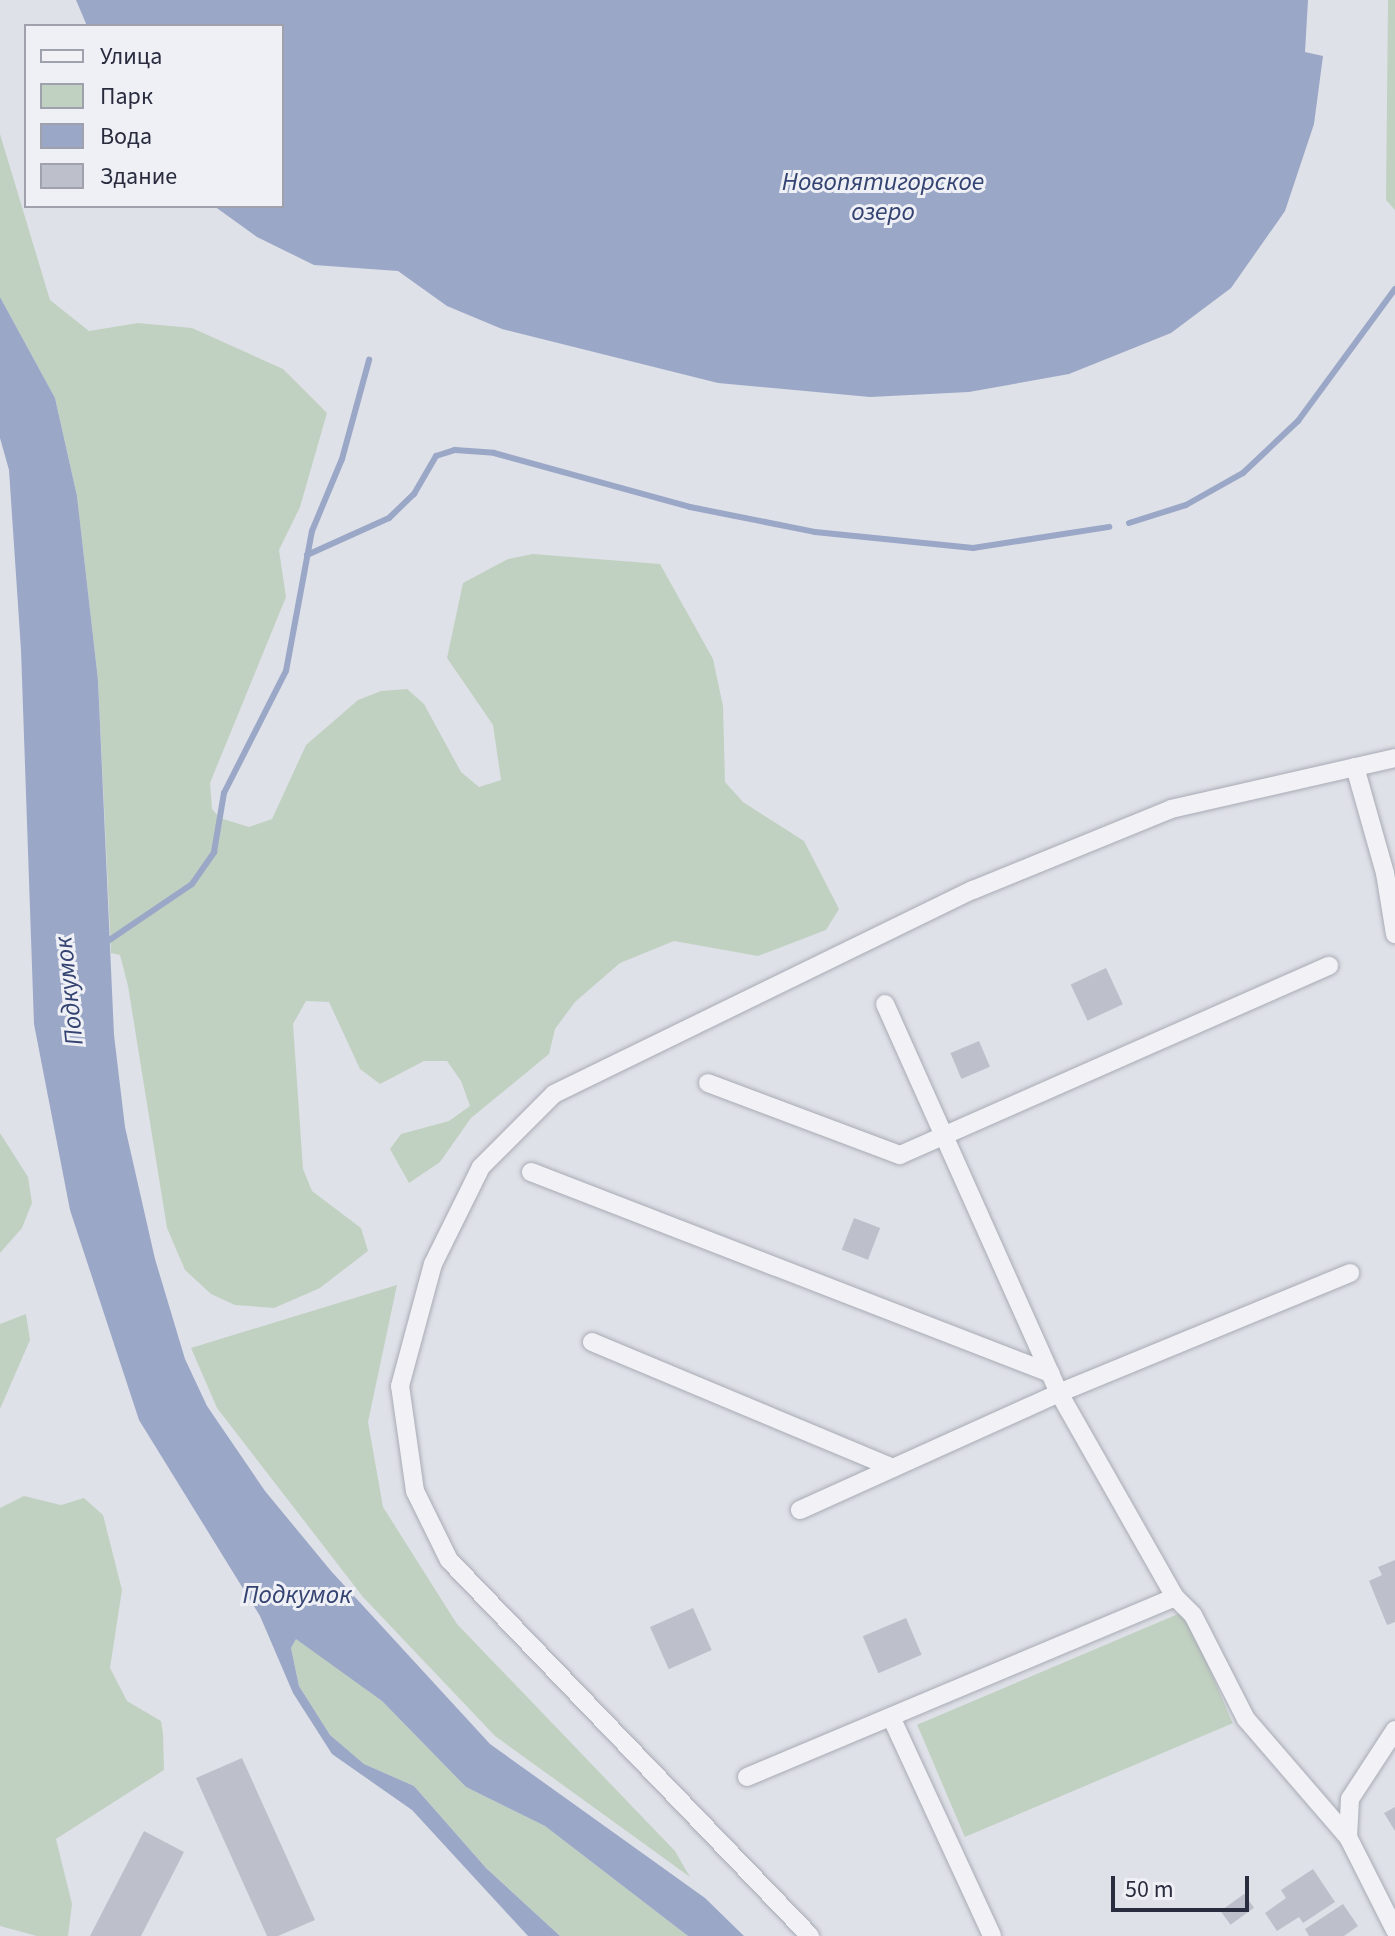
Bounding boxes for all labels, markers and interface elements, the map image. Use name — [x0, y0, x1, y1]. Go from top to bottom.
legend — [24, 24, 284, 208]
text: Улица — [100, 39, 162, 74]
text: Парк — [100, 79, 153, 114]
text: Вода — [100, 119, 152, 154]
text: Здание — [100, 159, 177, 194]
water label: Новопятигорское озеро — [782, 166, 984, 228]
water label: Подкумок — [48, 935, 90, 1047]
water label: Подкумок — [242, 1579, 352, 1611]
scale bar — [1115, 1860, 1253, 1910]
text: 50 m — [1125, 1872, 1174, 1907]

